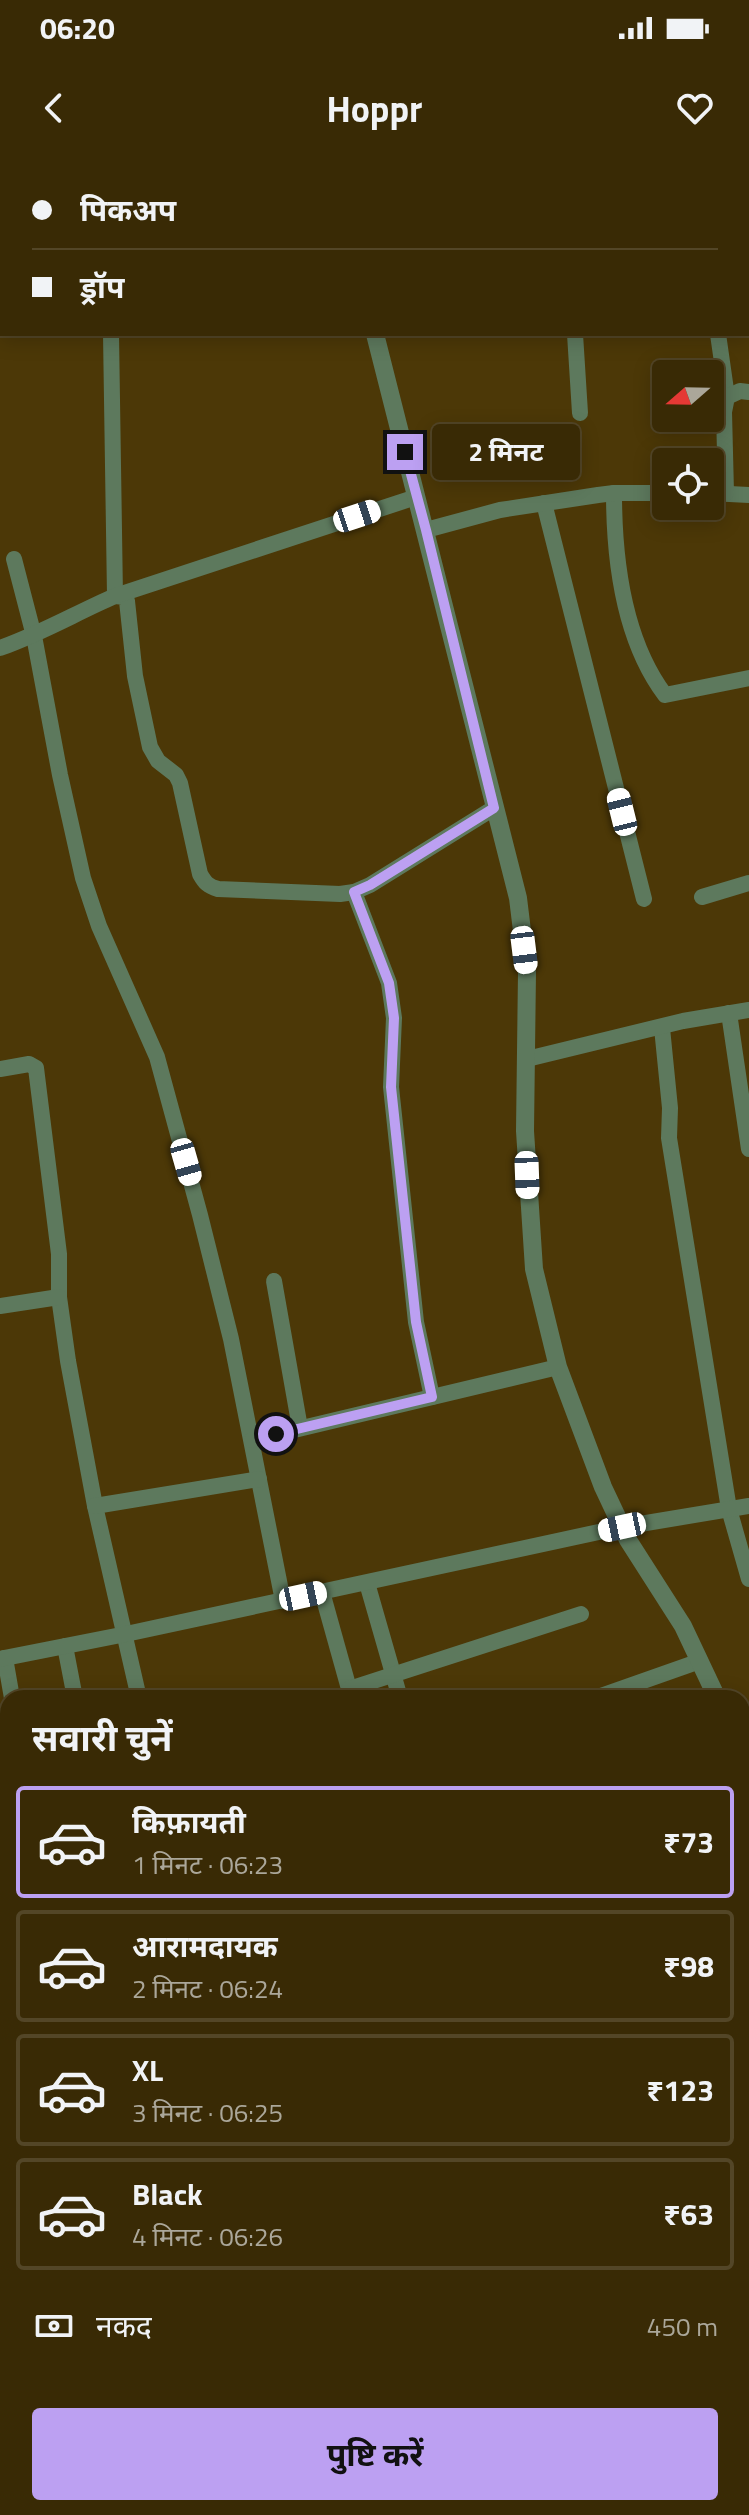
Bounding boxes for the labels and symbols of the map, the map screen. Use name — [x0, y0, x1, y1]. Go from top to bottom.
north arrow — [652, 360, 724, 432]
callout: 2 मिनट — [433, 424, 581, 480]
route end — [387, 434, 423, 470]
car — [330, 497, 384, 535]
car — [605, 786, 639, 838]
car — [509, 925, 539, 975]
car — [168, 1136, 204, 1188]
car — [514, 1151, 540, 1199]
route start — [258, 1416, 294, 1452]
car — [596, 1510, 648, 1544]
car — [277, 1579, 329, 1613]

